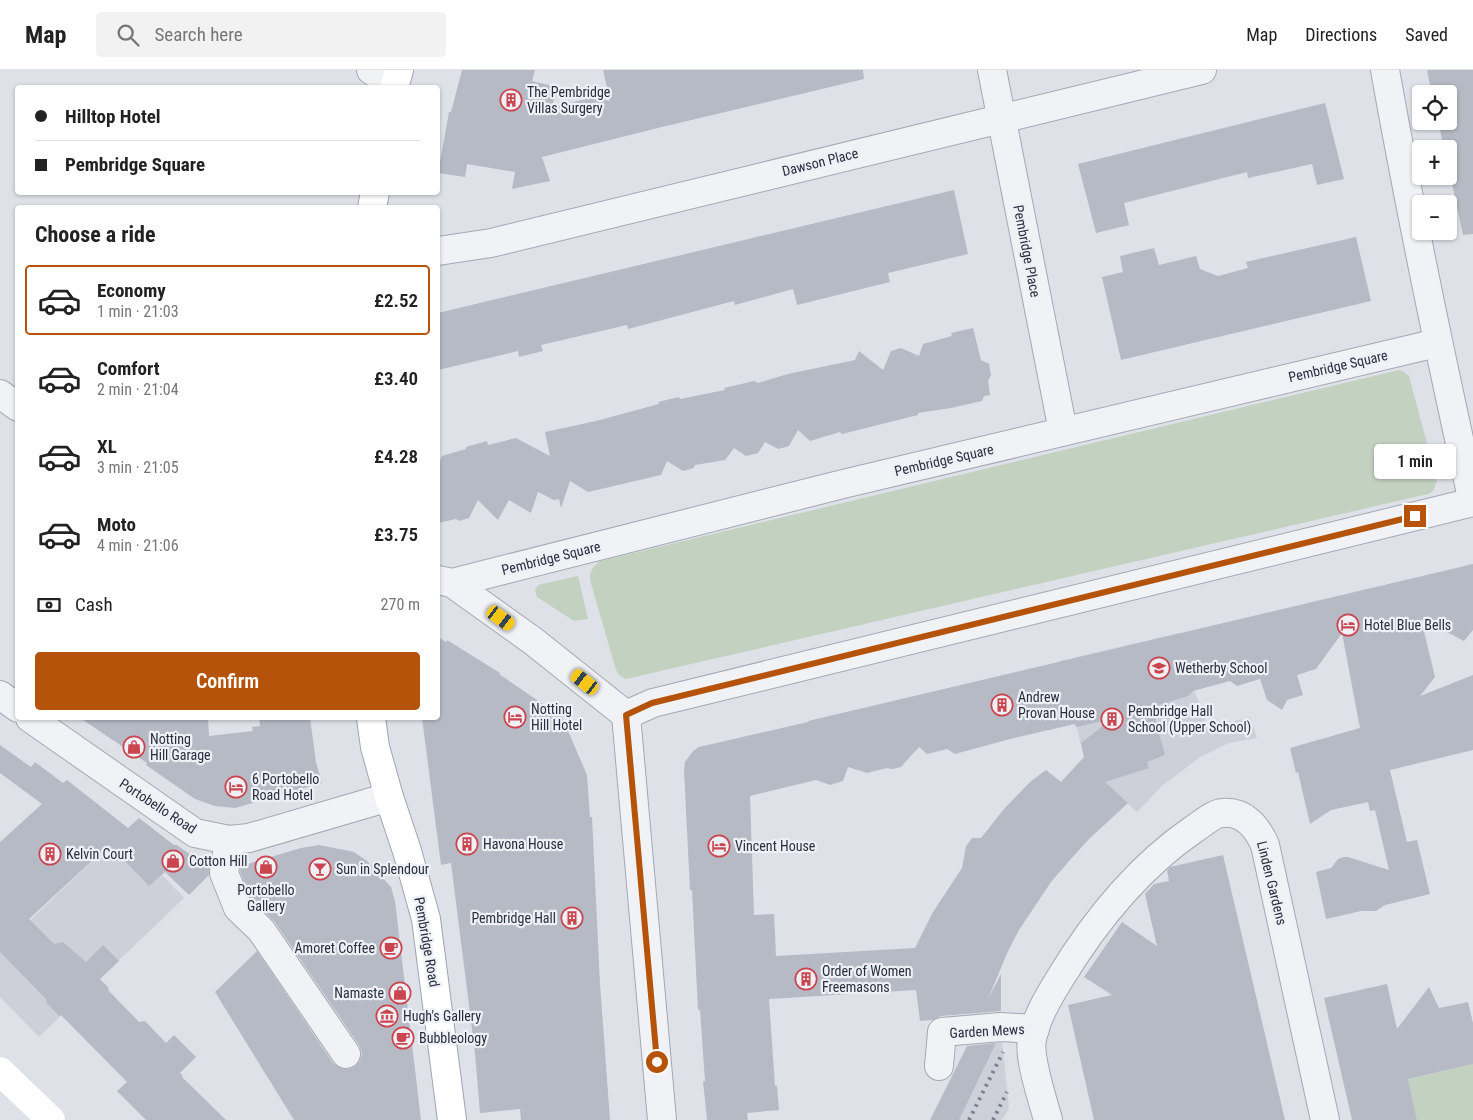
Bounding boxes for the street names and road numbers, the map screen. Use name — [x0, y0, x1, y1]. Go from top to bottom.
street label: Dawson Place — [780, 145, 860, 179]
street label: Pembridge Place — [1010, 204, 1044, 299]
street label: Pembridge Square — [1287, 347, 1390, 385]
street label: Pembridge Square — [893, 441, 996, 479]
street label: Pembridge Square — [500, 538, 602, 578]
street label: Portobello Road — [116, 775, 200, 837]
street label: Linden Gardens — [1254, 839, 1290, 927]
street label: Pembridge Road — [411, 896, 443, 988]
street label: Garden Mews — [949, 1021, 1025, 1041]

